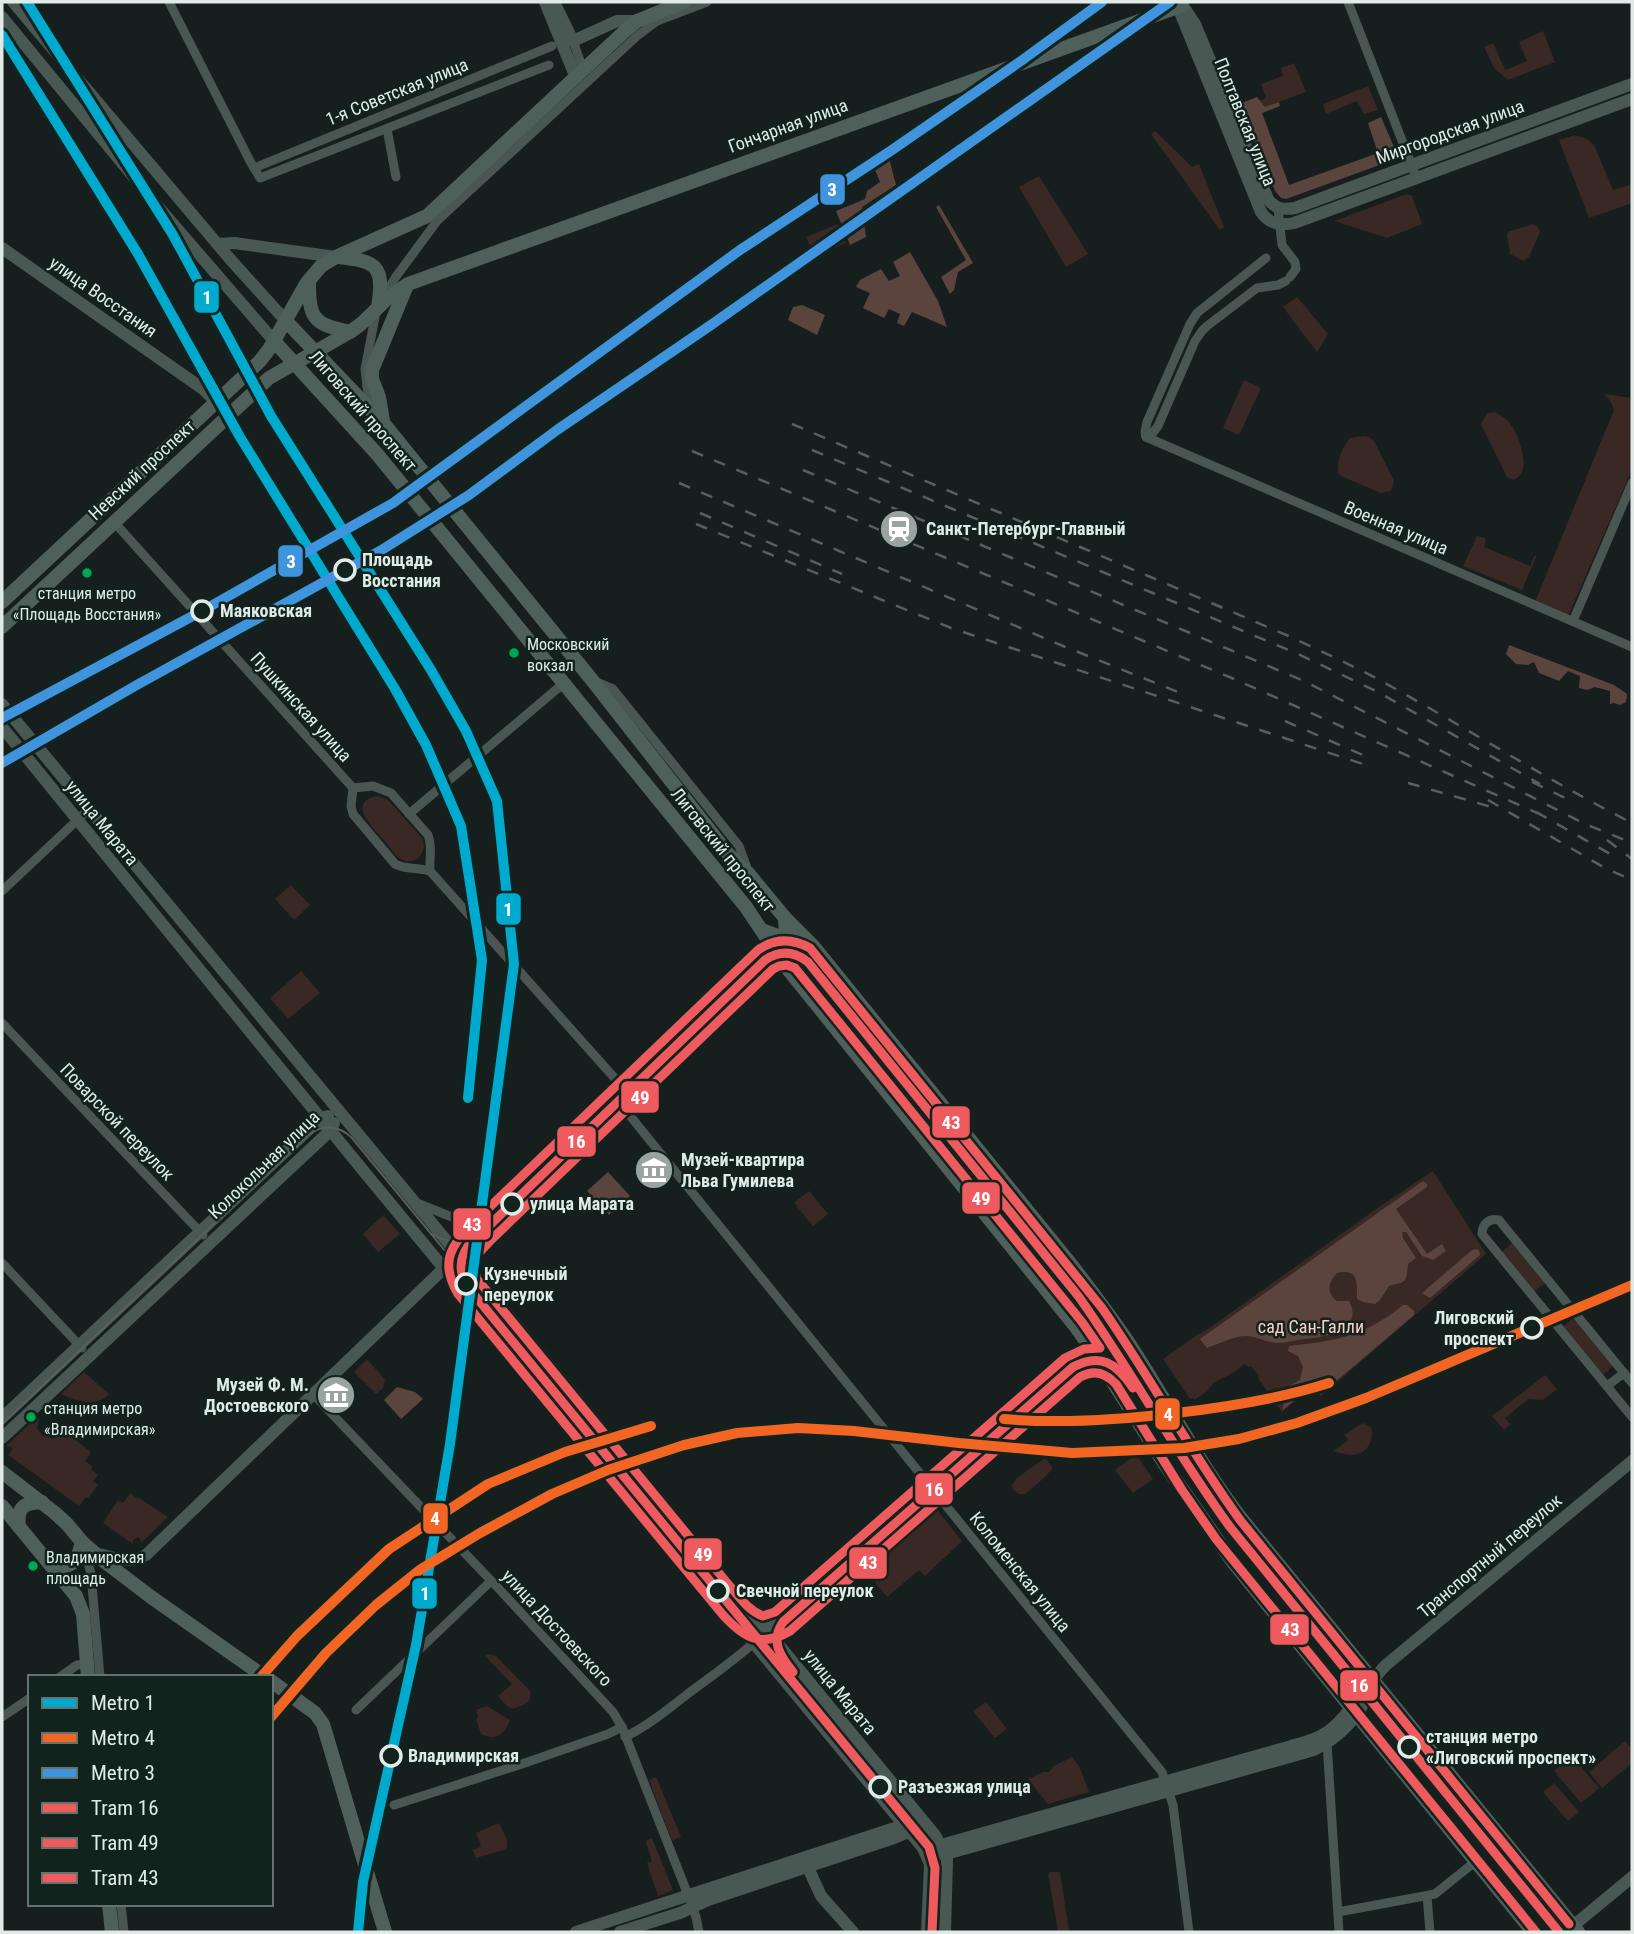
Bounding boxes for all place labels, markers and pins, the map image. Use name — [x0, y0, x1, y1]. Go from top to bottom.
station icon: Санкт-Петербург-Главный — [878, 508, 920, 550]
place label: Санкт-Петербург-Главный — [926, 518, 1126, 539]
place label: Площадь Восстания — [362, 549, 441, 591]
marker: Площадь Восстания — [334, 559, 356, 581]
marker: станция метро «Площадь Восстания» — [80, 566, 94, 580]
place label: станция метро «Площадь Восстания» — [13, 584, 162, 624]
marker: Маяковская — [191, 600, 213, 622]
place label: Маяковская — [220, 600, 312, 621]
place label: Московский вокзал — [527, 635, 610, 675]
marker: Московский вокзал — [507, 646, 521, 660]
museum icon: Музей-квартира Льва Гумилева — [633, 1149, 675, 1191]
place label: Музей-квартира Льва Гумилева — [681, 1149, 805, 1191]
marker: улица Марата — [501, 1193, 523, 1215]
place label: улица Марата — [530, 1193, 634, 1214]
place label: Кузнечный переулок — [484, 1263, 568, 1305]
marker: Кузнечный переулок — [455, 1273, 477, 1295]
place label: Лиговский проспект — [1434, 1307, 1514, 1349]
marker: Лиговский проспект — [1521, 1317, 1543, 1339]
place label: Музей Ф. М. Достоевского — [204, 1374, 309, 1416]
museum icon: Музей Ф. М. Достоевского — [315, 1374, 357, 1416]
place label: станция метро «Владимирская» — [44, 1399, 156, 1439]
marker: станция метро «Владимирская» — [24, 1410, 38, 1424]
place label: Владимирская площадь — [46, 1548, 144, 1588]
marker: Владимирская площадь — [26, 1559, 40, 1573]
marker: Свечной переулок — [707, 1580, 729, 1602]
place label: Свечной переулок — [736, 1580, 873, 1601]
place label: станция метро «Лиговский проспект» — [1426, 1726, 1596, 1768]
marker: станция метро «Лиговский проспект» — [1398, 1736, 1420, 1758]
marker: Владимирская — [380, 1745, 402, 1767]
place label: Владимирская — [408, 1745, 519, 1766]
marker: Разъезжая улица — [869, 1776, 891, 1798]
place label: Разъезжая улица — [898, 1776, 1031, 1797]

